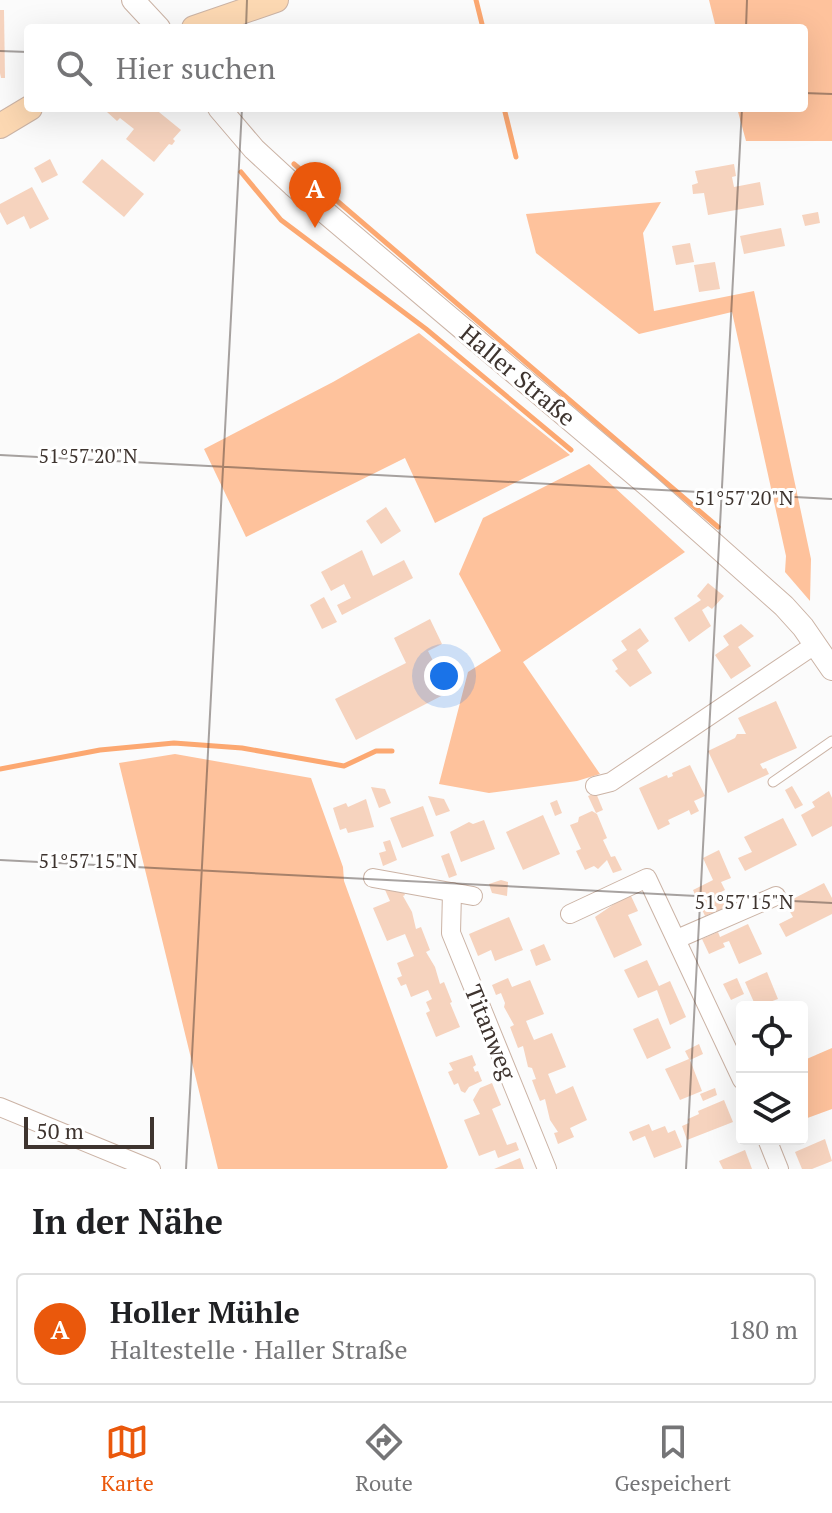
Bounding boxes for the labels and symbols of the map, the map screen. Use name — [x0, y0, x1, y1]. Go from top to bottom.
pin: A — [289, 162, 341, 228]
street label: Haller Straße — [453, 317, 583, 433]
text: 51°57'20"N — [38, 442, 138, 469]
text: 51°57'20"N — [694, 484, 794, 511]
your location — [424, 656, 464, 696]
text: 51°57'15"N — [38, 847, 138, 874]
text: 51°57'15"N — [694, 888, 794, 915]
street label: Titanweg — [458, 980, 525, 1084]
scale bar — [24, 1113, 154, 1149]

